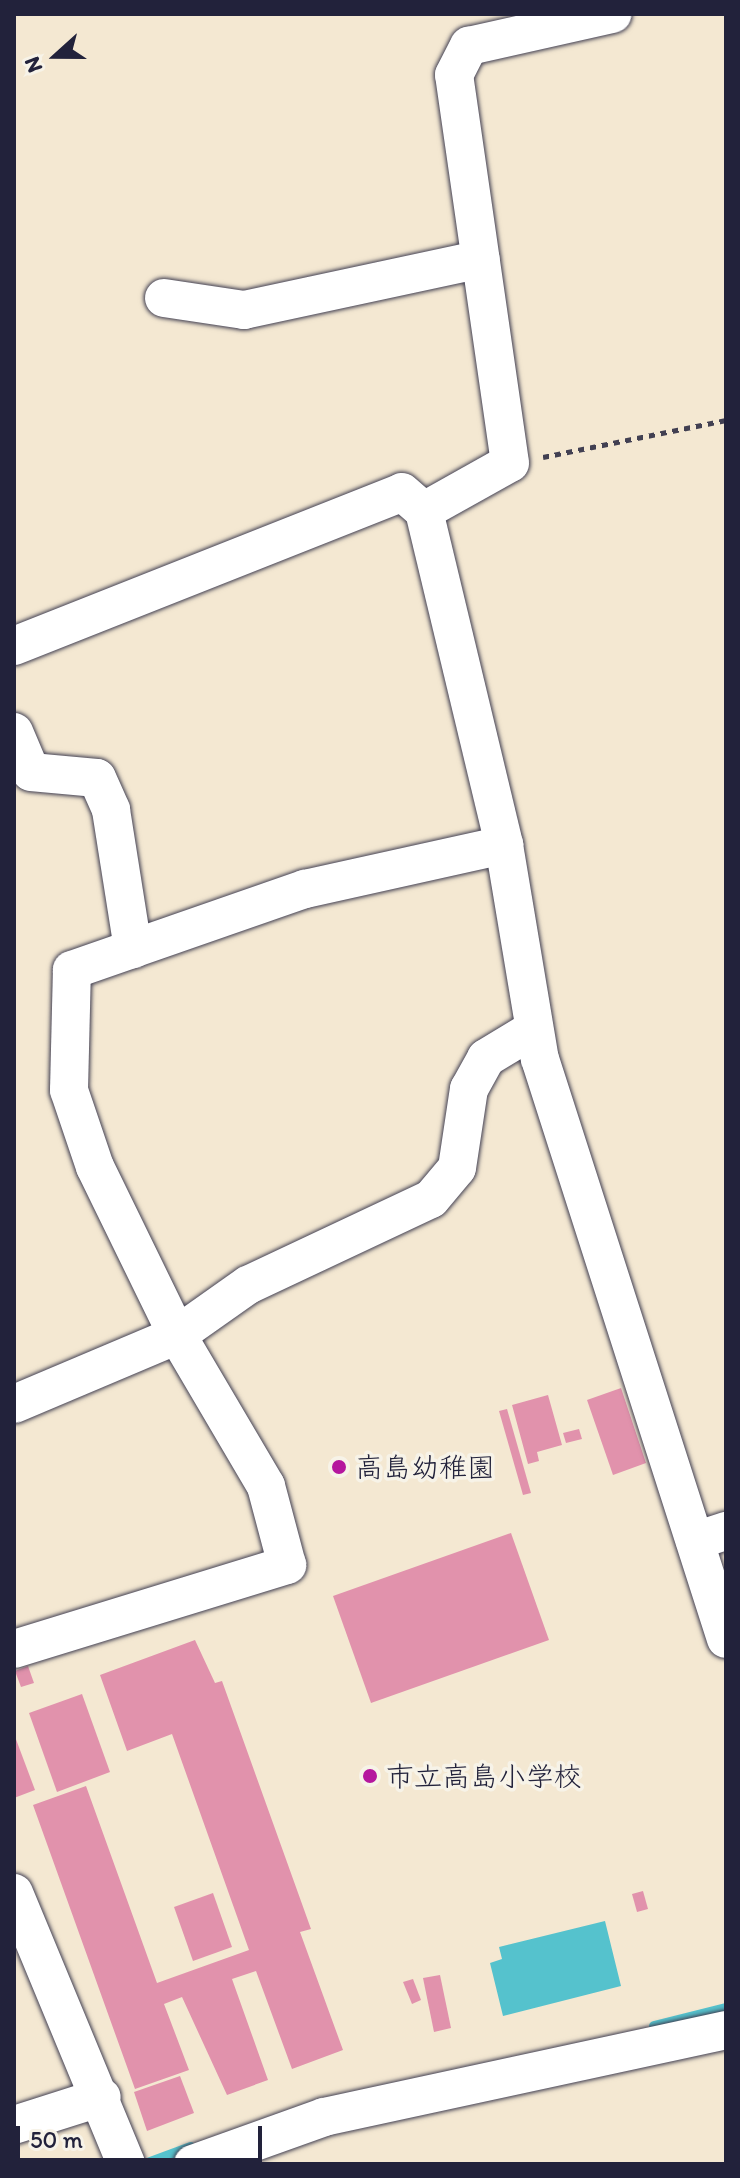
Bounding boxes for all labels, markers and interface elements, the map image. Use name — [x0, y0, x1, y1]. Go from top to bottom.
north arrow — [16, 16, 96, 96]
text: N — [18, 53, 48, 77]
place label: 高島幼稚園 — [355, 1450, 495, 1484]
marker: 高島幼稚園 — [330, 1458, 348, 1476]
place label: 市立高島小学校 — [386, 1759, 582, 1793]
marker: 市立高島小学校 — [361, 1767, 379, 1785]
scale bar — [20, 2110, 266, 2160]
text: 50 m — [30, 2125, 83, 2154]

